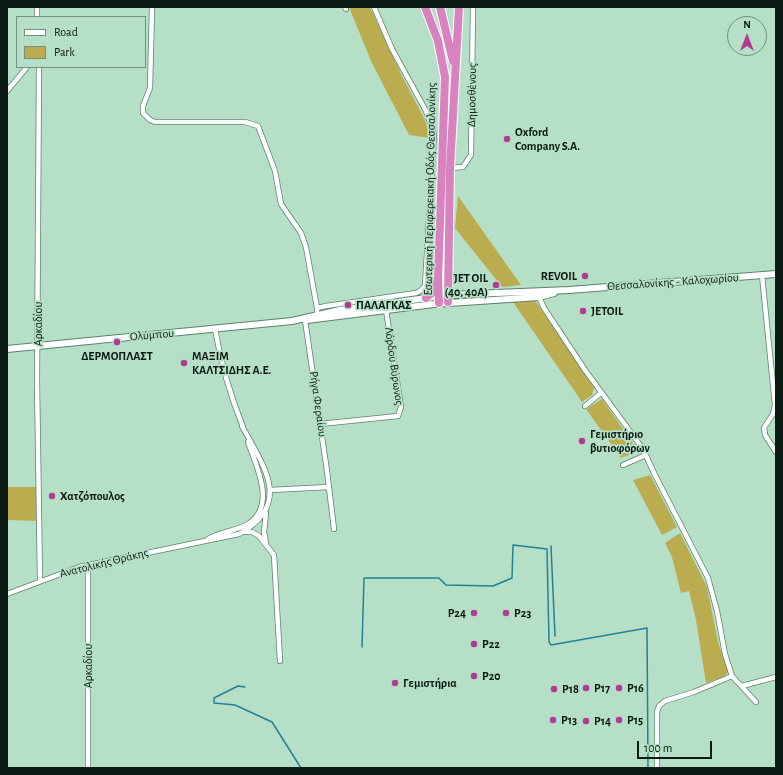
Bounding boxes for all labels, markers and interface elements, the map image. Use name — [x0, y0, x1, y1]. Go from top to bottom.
legend — [16, 16, 146, 68]
north arrow — [727, 16, 767, 56]
text: N — [743, 19, 751, 30]
text: Road — [54, 26, 78, 38]
text: Park — [54, 46, 75, 58]
street label: Δημοσθένους — [464, 63, 480, 127]
street label: Εσωτερική Περιφερειακή Οδός Θεσσαλονίκης — [421, 82, 439, 296]
place label: Oxford Company S.A. — [515, 125, 580, 153]
marker: Oxford Company S.A. — [502, 134, 512, 144]
place label: REVOIL — [541, 269, 577, 283]
street label: Θεσσαλονίκης - Καλοχωρίου — [607, 270, 739, 294]
place label: JET OIL (40, 40Α) — [445, 271, 488, 299]
marker: REVOIL — [580, 271, 590, 281]
marker: JET OIL (40, 40Α) — [491, 280, 501, 290]
place label: ΠΑΛΑΓΚΑΣ — [356, 298, 411, 312]
marker: ΠΑΛΑΓΚΑΣ — [343, 300, 353, 310]
street label: Αρκαδίου — [31, 302, 45, 346]
place label: JETOIL — [591, 304, 623, 318]
marker: JETOIL — [578, 306, 588, 316]
street label: Ολύμπου — [129, 326, 175, 344]
street label: Λόρδου Βύρωνος — [381, 326, 407, 406]
marker: ΔΕΡΜΟΠΛΑΣΤ — [112, 337, 122, 347]
place label: ΔΕΡΜΟΠΛΑΣΤ — [81, 349, 153, 363]
place label: ΜΑΞΙΜ ΚΑΛΤΣΙΔΗΣ Α.Ε. — [192, 349, 271, 377]
marker: ΜΑΞΙΜ ΚΑΛΤΣΙΔΗΣ Α.Ε. — [179, 358, 189, 368]
street label: Ρήγα Φεραίου — [306, 370, 330, 438]
place label: Γεμιστήριο βυτιοφόρων — [590, 427, 650, 455]
marker: Γεμιστήριο βυτιοφόρων — [577, 436, 587, 446]
place label: Χατζόπουλος — [60, 489, 125, 503]
marker: Χατζόπουλος — [47, 491, 57, 501]
street label: Ανατολικής Θράκης — [58, 545, 150, 581]
place label: P24 — [448, 606, 466, 620]
place label: P23 — [514, 606, 531, 620]
marker: P24 — [469, 608, 479, 618]
marker: P23 — [501, 608, 511, 618]
place label: P22 — [482, 637, 500, 651]
marker: P22 — [469, 639, 479, 649]
street label: Αρκαδίου — [81, 644, 95, 688]
place label: P20 — [482, 669, 501, 683]
marker: P20 — [469, 671, 479, 681]
place label: Γεμιστήρια — [403, 676, 457, 690]
marker: Γεμιστήρια — [390, 678, 400, 688]
place label: P17 — [594, 681, 610, 695]
place label: P16 — [627, 681, 644, 695]
place label: P18 — [562, 682, 579, 696]
marker: P17 — [581, 683, 591, 693]
marker: P16 — [614, 683, 624, 693]
marker: P18 — [549, 684, 559, 694]
place label: P13 — [561, 713, 577, 727]
place label: P15 — [627, 713, 643, 727]
place label: P14 — [594, 714, 611, 728]
marker: P13 — [548, 715, 558, 725]
marker: P15 — [614, 715, 624, 725]
marker: P14 — [581, 716, 591, 726]
scale bar — [639, 733, 714, 759]
text: 100 m — [644, 742, 672, 754]

